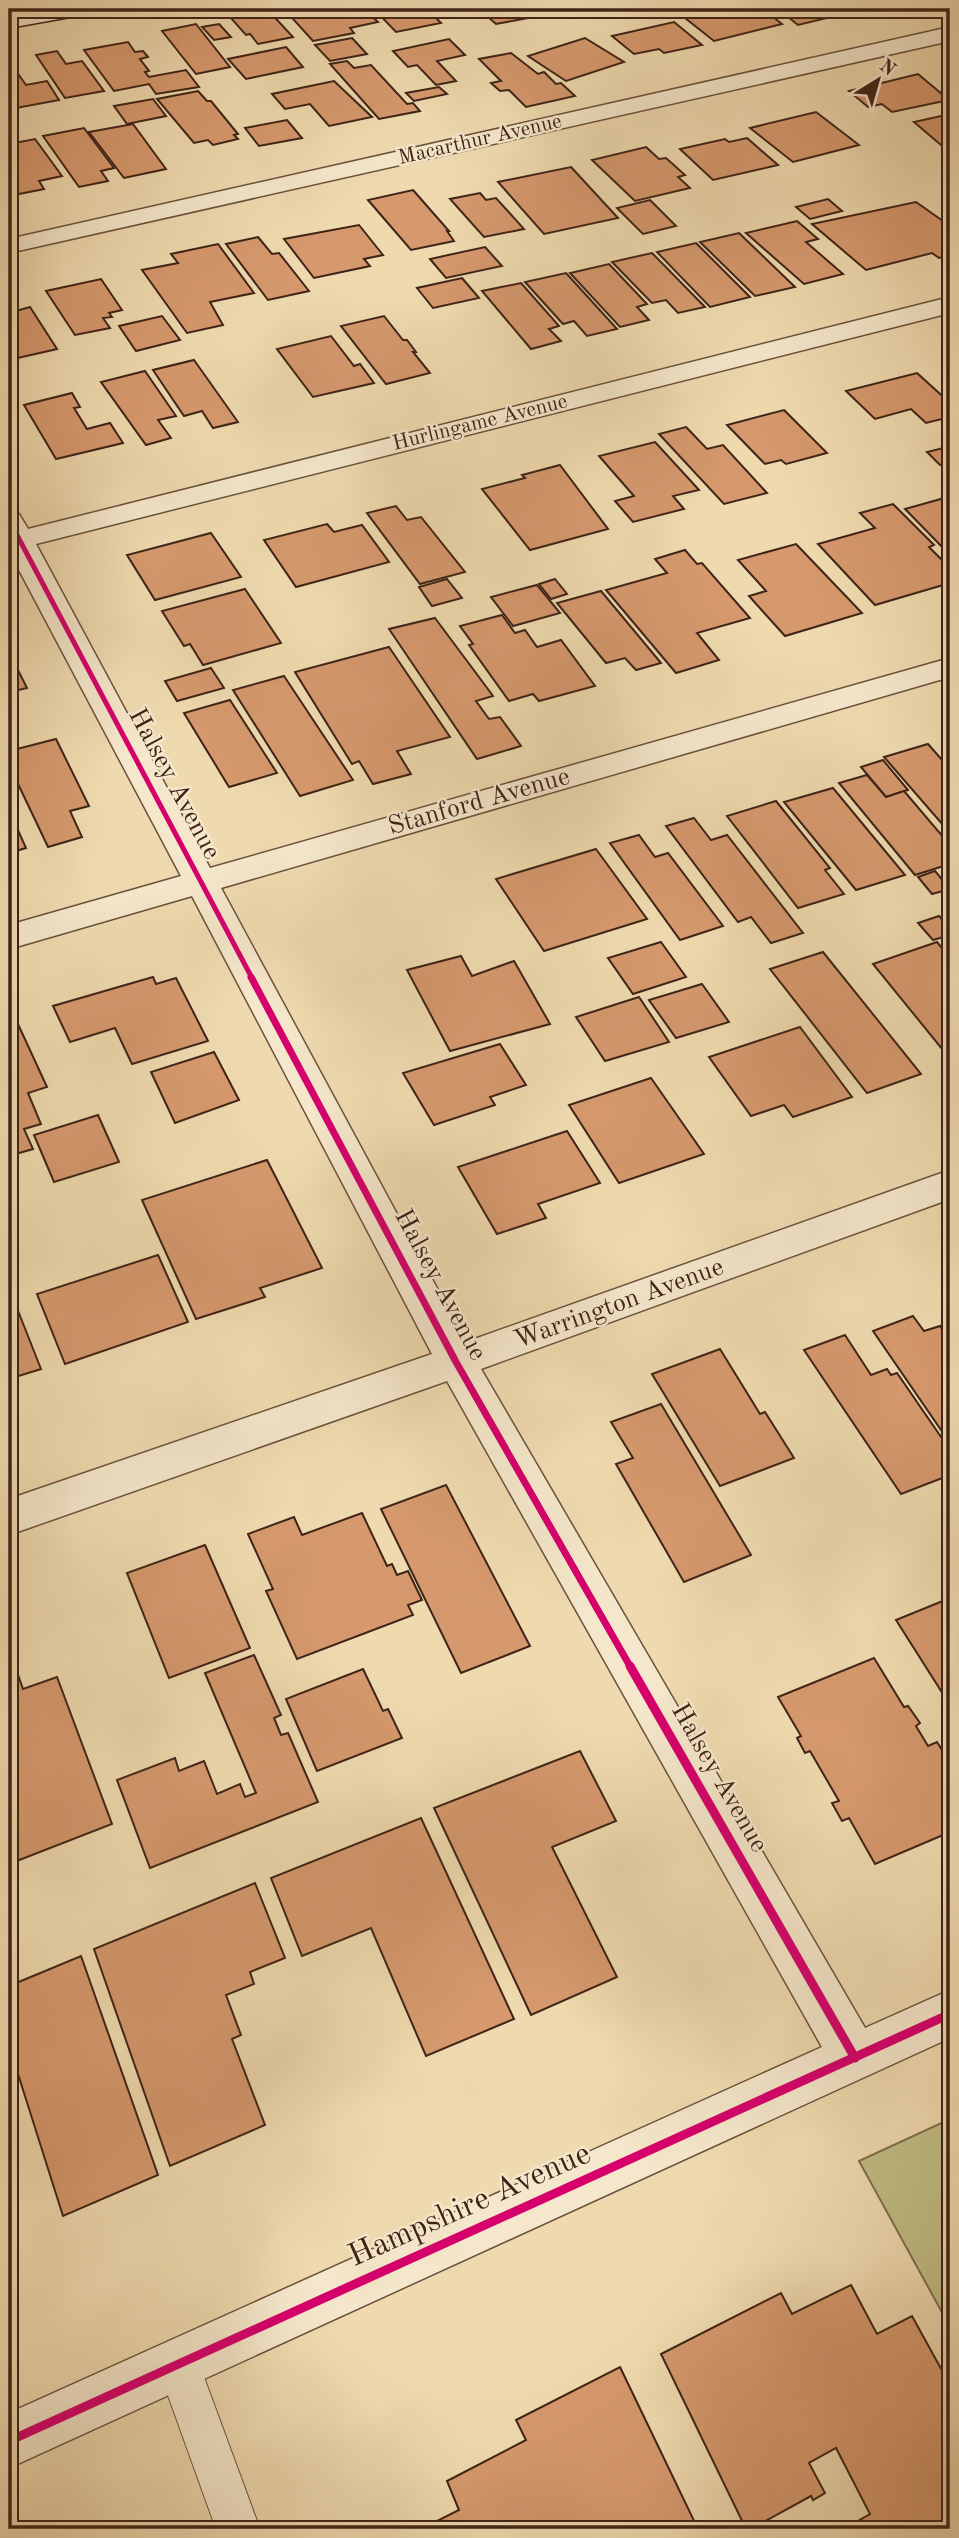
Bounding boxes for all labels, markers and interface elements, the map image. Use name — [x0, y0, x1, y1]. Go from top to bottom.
north arrow — [844, 46, 914, 116]
text: N — [875, 56, 899, 81]
street label: Macarthur Avenue — [396, 111, 564, 169]
street label: Hurlingame Avenue — [390, 391, 570, 455]
street label: Halsey Avenue — [123, 704, 225, 864]
street label: Stanford Avenue — [385, 764, 573, 840]
street label: Halsey Avenue — [389, 1205, 491, 1365]
street label: Warrington Avenue — [511, 1254, 727, 1354]
street label: Halsey Avenue — [666, 1699, 772, 1857]
street label: Hampshire Avenue — [344, 2138, 596, 2274]

